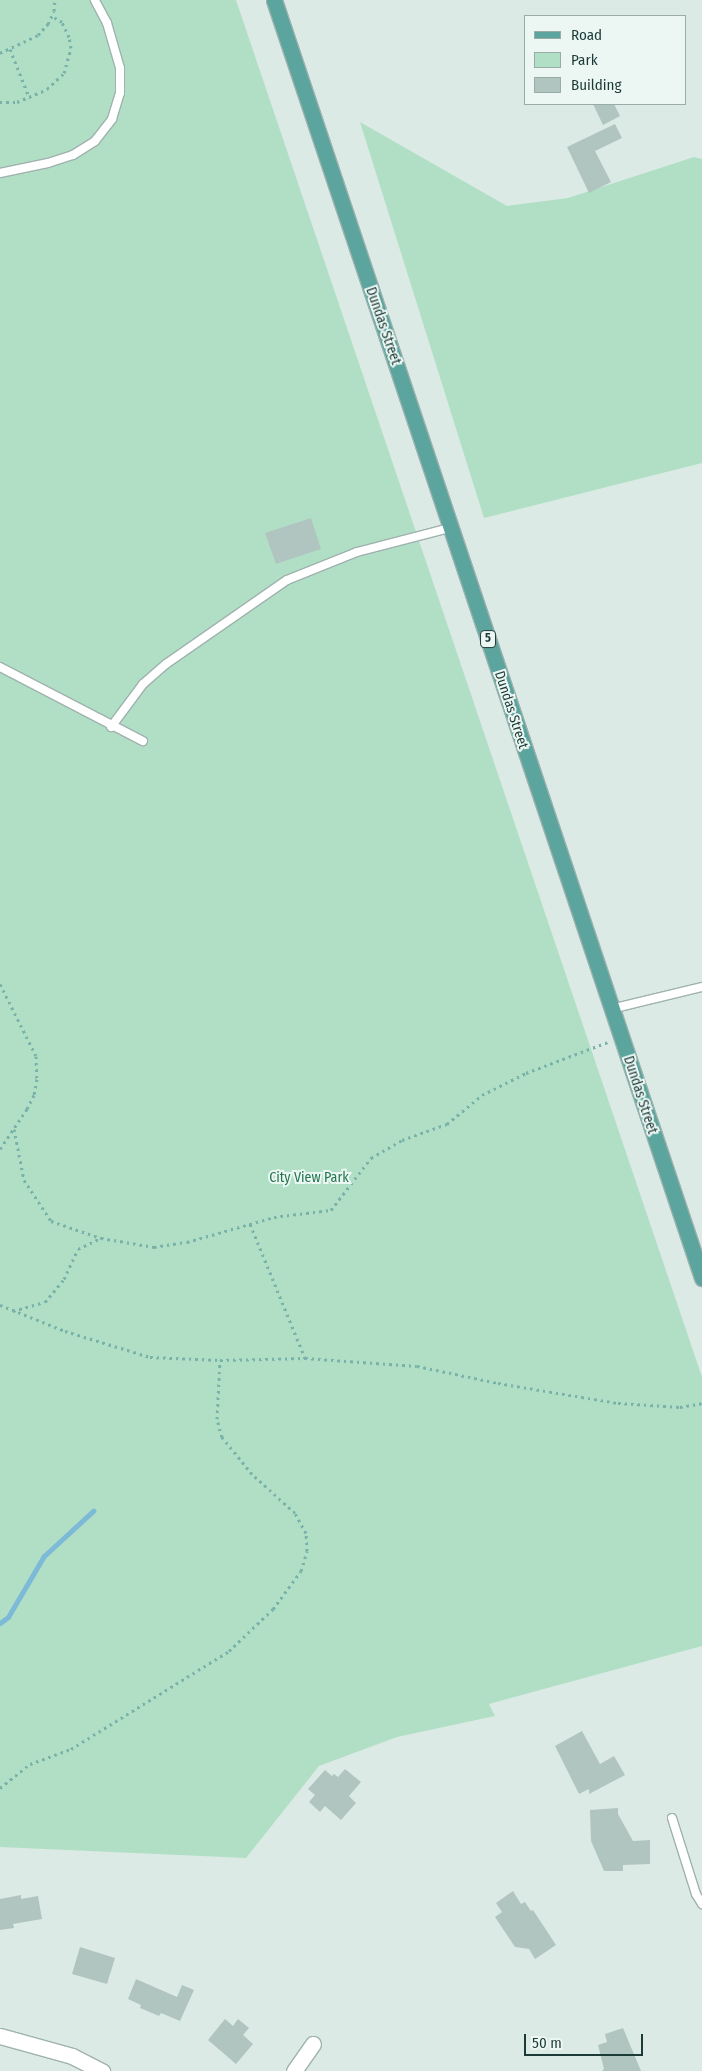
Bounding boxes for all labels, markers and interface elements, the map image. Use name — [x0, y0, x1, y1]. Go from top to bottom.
legend — [524, 15, 687, 105]
text: Road — [571, 26, 602, 44]
text: Park — [571, 51, 598, 69]
text: Building — [571, 76, 622, 94]
street label: Dundas Street — [362, 285, 404, 367]
road number: 5 — [479, 630, 497, 648]
street label: Dundas Street — [491, 669, 531, 751]
street label: Dundas Street — [620, 1054, 660, 1136]
park label: City View Park — [269, 1170, 349, 1186]
scale bar — [527, 2024, 646, 2056]
text: 50 m — [532, 2034, 562, 2052]

